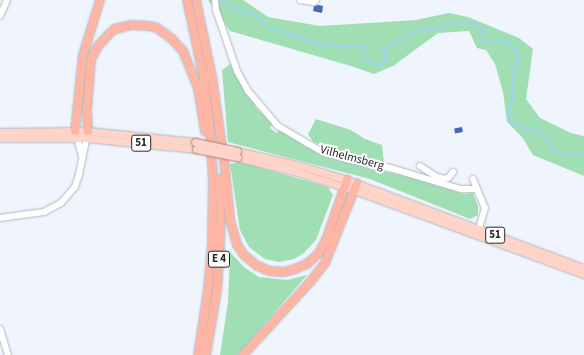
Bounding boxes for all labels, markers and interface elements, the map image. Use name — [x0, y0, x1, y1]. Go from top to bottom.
road number: 51 — [131, 134, 151, 152]
street label: Vilhelmsberg — [319, 143, 385, 173]
road number: 51 — [485, 226, 505, 244]
road number: E 4 — [207, 250, 231, 268]

